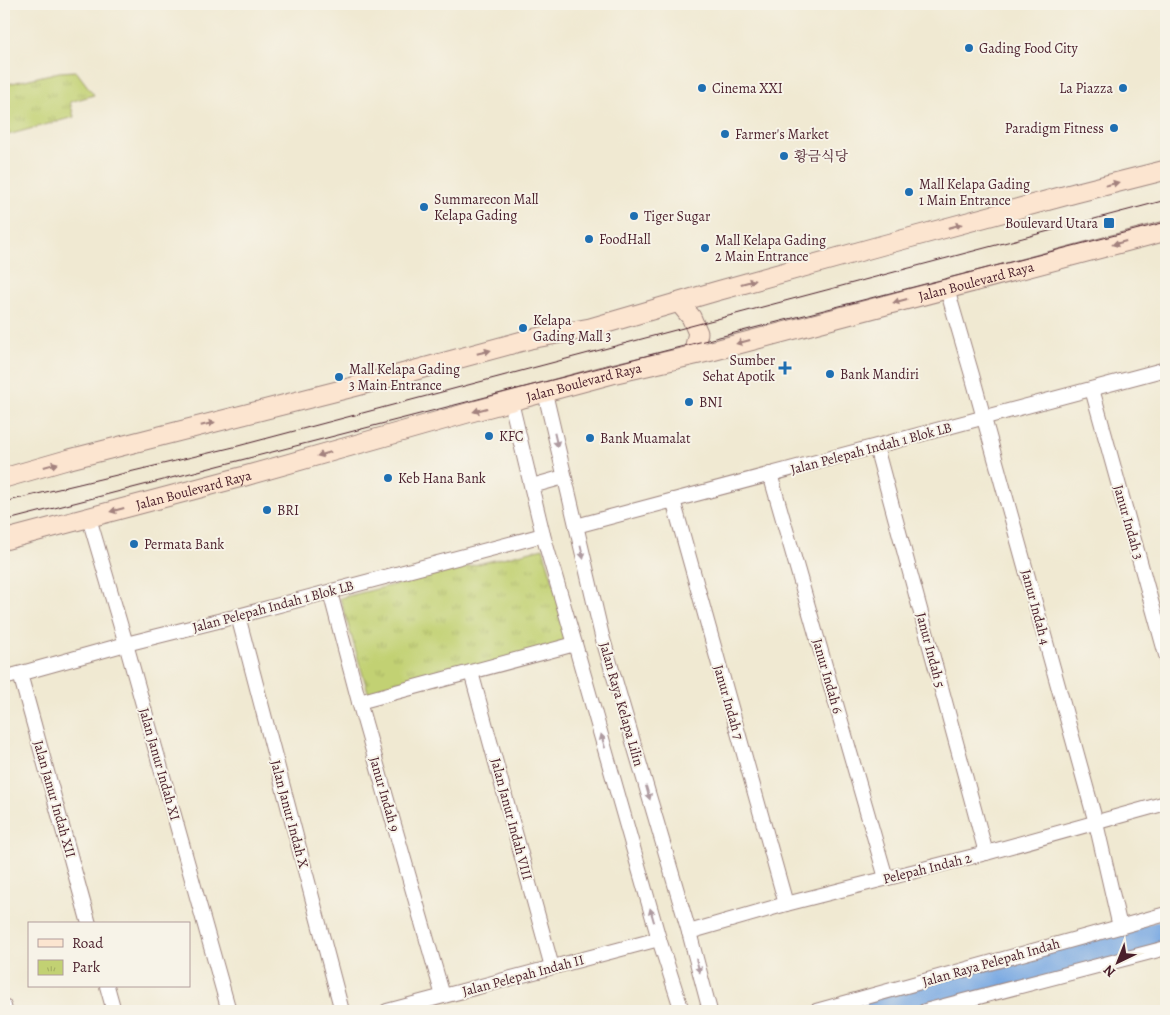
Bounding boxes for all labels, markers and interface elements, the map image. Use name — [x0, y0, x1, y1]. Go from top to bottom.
place label: Gading Food City — [979, 39, 1078, 58]
marker: Gading Food City — [963, 42, 975, 54]
place label: Cinema XXI — [712, 79, 783, 98]
place label: La Piazza — [1059, 79, 1113, 98]
marker: Cinema XXI — [696, 82, 708, 94]
marker: La Piazza — [1117, 82, 1129, 94]
place label: Paradigm Fitness — [1005, 119, 1104, 138]
marker: Paradigm Fitness — [1108, 122, 1120, 134]
place label: Farmer's Market — [735, 125, 829, 144]
marker: Farmer's Market — [719, 128, 731, 140]
place label: 황금식당 — [794, 147, 849, 166]
marker: 황금식당 — [778, 150, 790, 162]
place label: Mall Kelapa Gading 1 Main Entrance — [919, 175, 1030, 210]
one-way arrow — [1105, 180, 1120, 188]
marker: Mall Kelapa Gading 1 Main Entrance — [903, 186, 915, 198]
place label: Summarecon Mall Kelapa Gading — [434, 190, 539, 225]
marker: Summarecon Mall Kelapa Gading — [418, 201, 430, 213]
place label: Tiger Sugar — [644, 207, 711, 226]
marker: Tiger Sugar — [628, 210, 640, 222]
place label: Boulevard Utara — [1005, 214, 1098, 233]
marker: Boulevard Utara — [1102, 216, 1116, 230]
one-way arrow — [948, 221, 963, 229]
place label: FoodHall — [599, 230, 651, 249]
place label: Mall Kelapa Gading 2 Main Entrance — [715, 231, 826, 266]
marker: FoodHall — [583, 233, 595, 245]
one-way arrow — [1112, 239, 1127, 247]
marker: Mall Kelapa Gading 2 Main Entrance — [699, 242, 711, 254]
street label: Jalan Boulevard Raya — [916, 257, 1036, 306]
one-way arrow — [740, 278, 755, 286]
one-way arrow — [893, 297, 908, 305]
place label: Kelapa Gading Mall 3 — [533, 311, 611, 346]
marker: Kelapa Gading Mall 3 — [517, 322, 529, 334]
one-way arrow — [736, 339, 751, 347]
one-way arrow — [476, 348, 491, 356]
place label: Sumber Sehat Apotik — [702, 351, 776, 386]
street label: Jalan Boulevard Raya — [524, 358, 644, 407]
place label: Mall Kelapa Gading 3 Main Entrance — [349, 360, 460, 395]
marker: Sumber Sehat Apotik — [779, 362, 791, 374]
place label: Bank Mandiri — [840, 365, 919, 384]
marker: Bank Mandiri — [824, 368, 836, 380]
marker: Mall Kelapa Gading 3 Main Entrance — [333, 371, 345, 383]
place label: BNI — [699, 393, 722, 412]
marker: BNI — [683, 396, 695, 408]
one-way arrow — [473, 406, 488, 414]
street label: Jalan Pelepah Indah 1 Blok LB — [788, 418, 954, 479]
one-way arrow — [201, 420, 216, 428]
place label: KFC — [499, 427, 524, 446]
place label: Bank Muamalat — [600, 429, 691, 448]
marker: KFC — [483, 430, 495, 442]
marker: Bank Muamalat — [584, 432, 596, 444]
one-way arrow — [552, 433, 560, 448]
one-way arrow — [316, 450, 331, 458]
one-way arrow — [43, 460, 58, 468]
street label: Jalan Boulevard Raya — [134, 466, 254, 515]
place label: Keb Hana Bank — [398, 469, 486, 488]
marker: Keb Hana Bank — [382, 472, 394, 484]
street label: Janur Indah 3 — [1109, 483, 1148, 562]
place label: BRI — [277, 501, 299, 520]
marker: BRI — [261, 504, 273, 516]
one-way arrow — [109, 507, 124, 515]
place label: Permata Bank — [144, 535, 224, 554]
marker: Permata Bank — [128, 538, 140, 550]
one-way arrow — [578, 544, 586, 559]
street label: Janur Indah 4 — [1016, 567, 1055, 647]
street label: Jalan Pelepah Indah 1 Blok LB — [190, 576, 356, 637]
street label: Janur Indah 5 — [911, 610, 950, 690]
street label: Janur Indah 6 — [808, 636, 847, 716]
street label: Jalan Raya Kelapa Lilin — [595, 640, 648, 769]
street label: Janur Indah 7 — [709, 663, 748, 742]
street label: Jalan Janur Indah XI — [134, 706, 185, 823]
one-way arrow — [598, 734, 606, 749]
street label: Jalan Janur Indah XII — [29, 738, 80, 860]
street label: Janur Indah 9 — [365, 754, 404, 834]
street label: Jalan Janur Indah VIII — [486, 756, 537, 882]
street label: Jalan Janur Indah X — [266, 758, 313, 871]
one-way arrow — [644, 785, 652, 800]
street label: Pelepah Indah 2 — [881, 848, 974, 889]
one-way arrow — [648, 907, 656, 922]
legend — [28, 922, 190, 988]
text: Road — [72, 933, 104, 953]
street label: Jalan Raya Pelepah Indah — [920, 934, 1063, 991]
north arrow — [1092, 938, 1142, 988]
street label: Jalan Pelepah Indah II — [460, 950, 586, 1001]
text: Park — [72, 957, 101, 977]
one-way arrow — [694, 958, 702, 973]
text: N — [1099, 961, 1120, 982]

